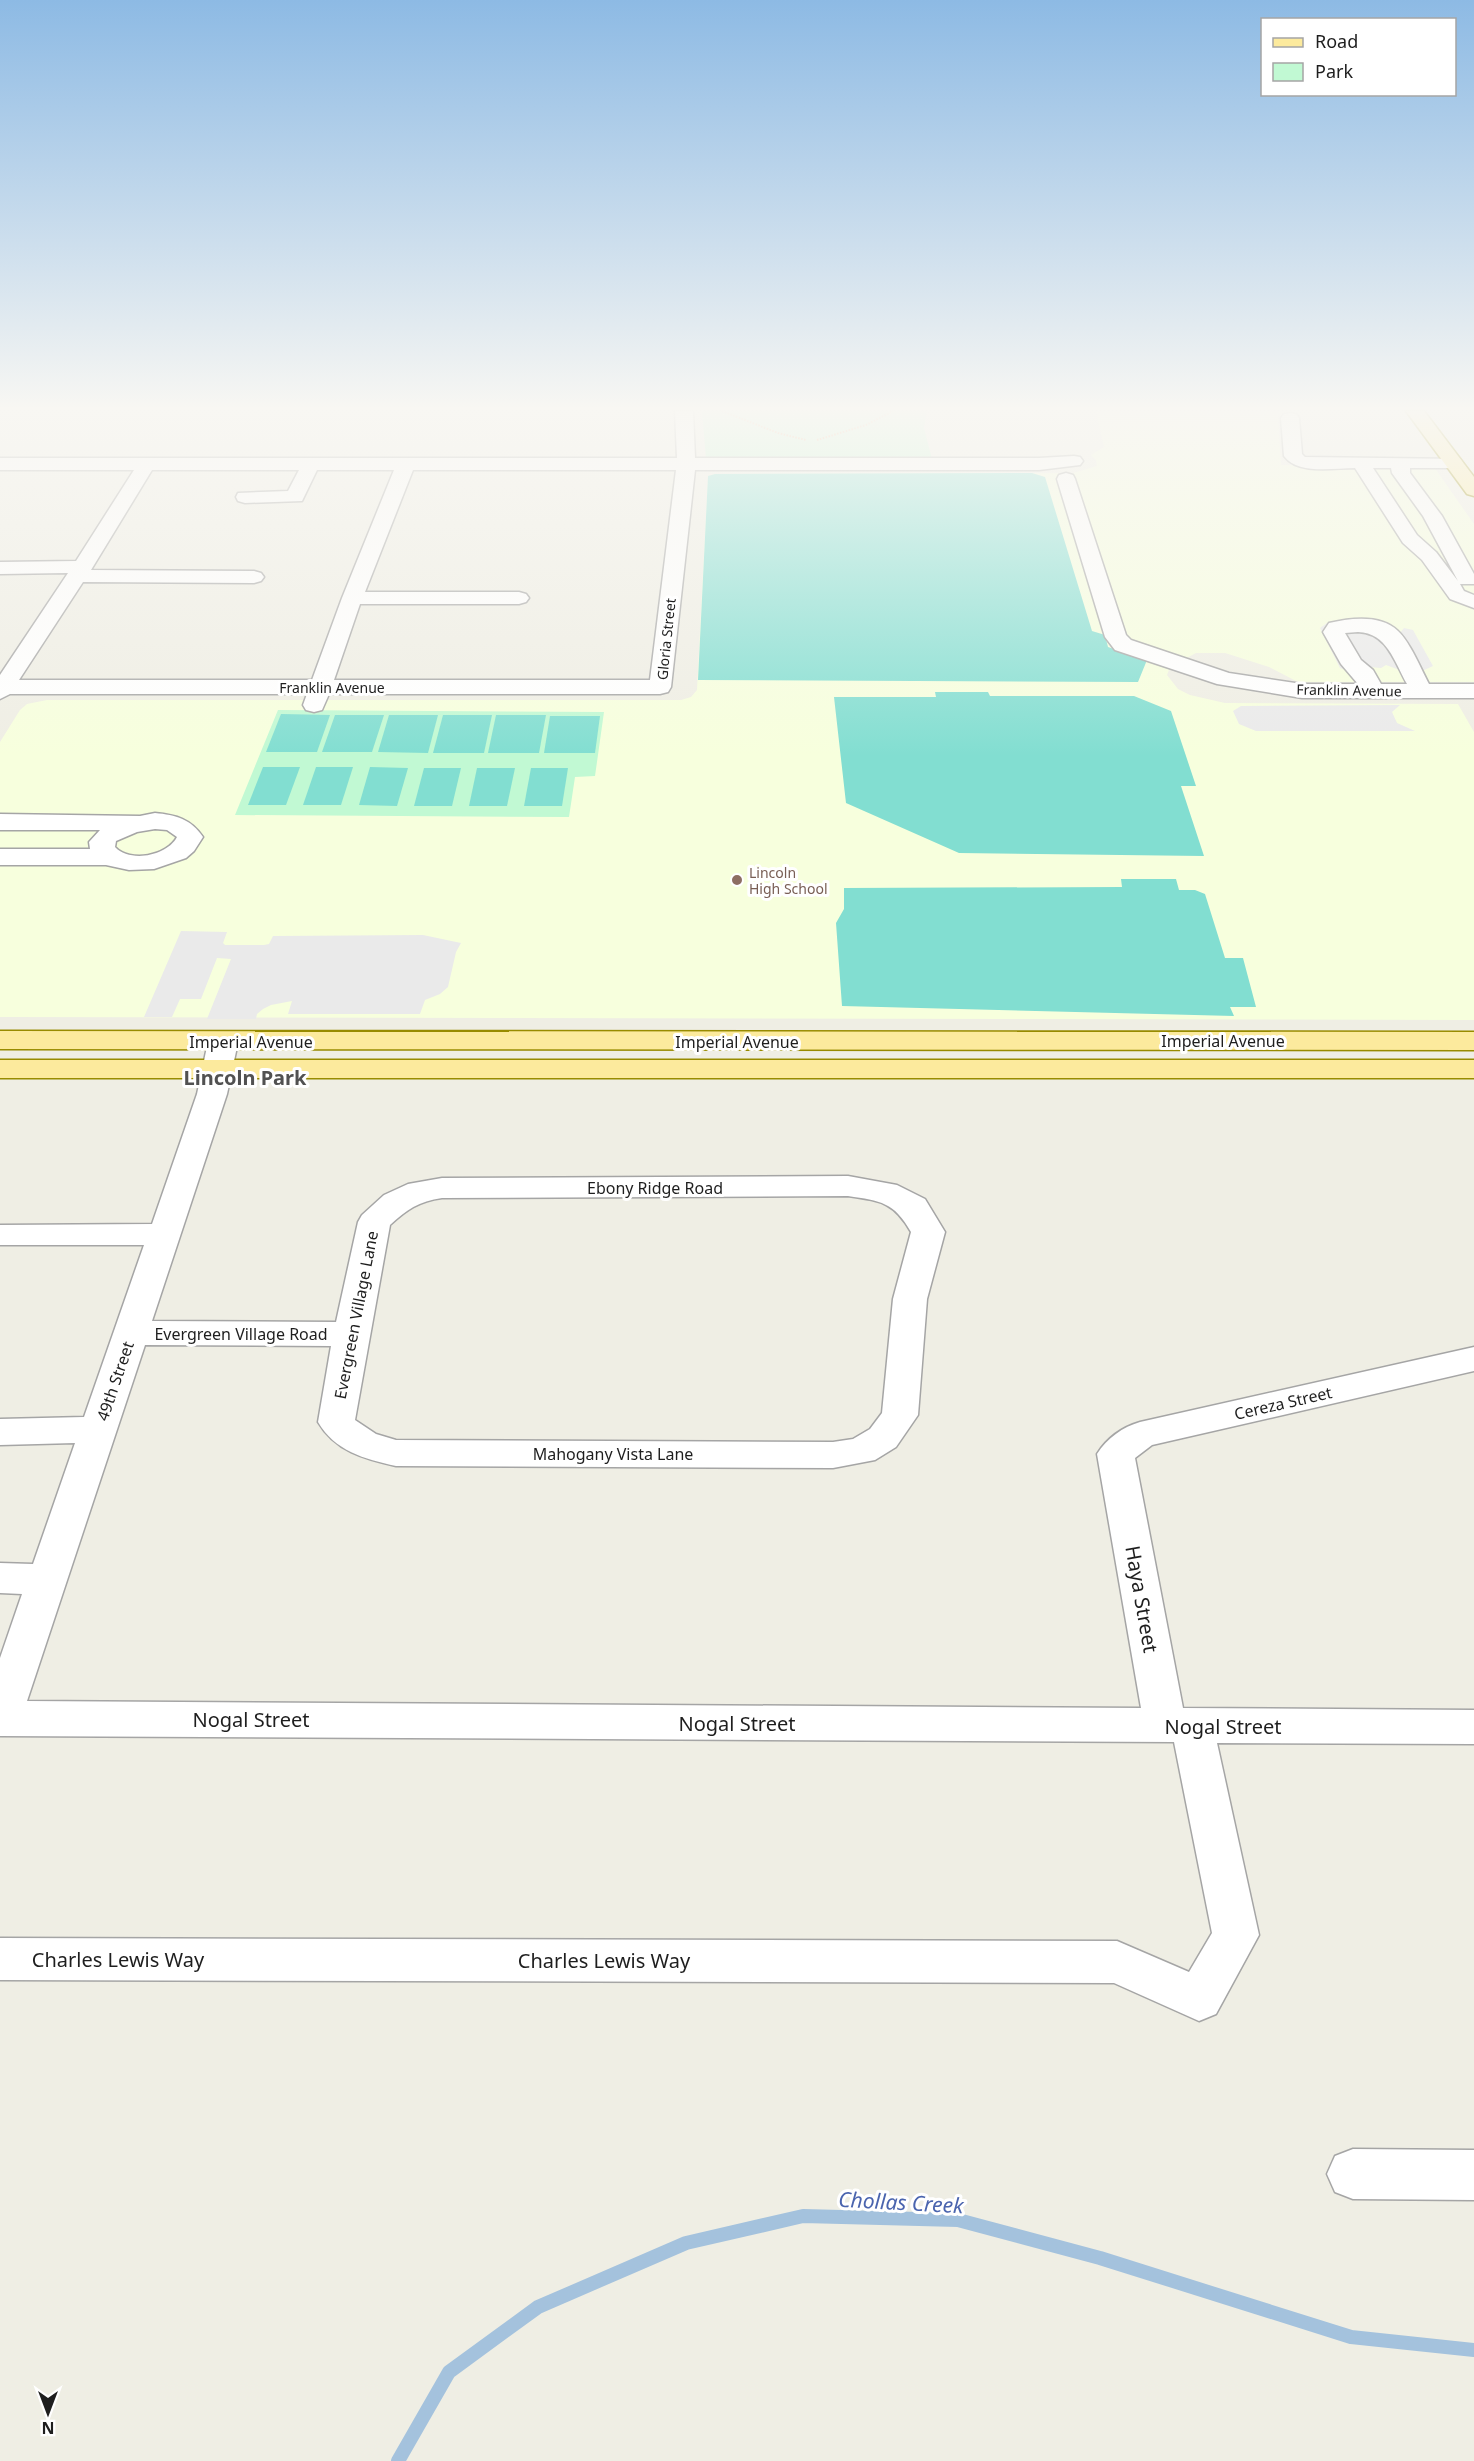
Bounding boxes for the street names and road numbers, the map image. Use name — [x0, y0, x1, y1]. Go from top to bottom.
street label: Gloria Street — [652, 597, 680, 681]
street label: Franklin Avenue — [279, 678, 385, 697]
street label: Franklin Avenue — [1296, 680, 1402, 700]
street label: Imperial Avenue — [1161, 1030, 1285, 1052]
street label: Imperial Avenue — [189, 1031, 313, 1053]
street label: Imperial Avenue — [675, 1031, 799, 1053]
street label: Ebony Ridge Road — [587, 1177, 723, 1199]
street label: Evergreen Village Lane — [329, 1229, 383, 1401]
street label: Evergreen Village Road — [154, 1323, 328, 1345]
street label: 49th Street — [91, 1338, 139, 1424]
street label: Cereza Street — [1232, 1381, 1334, 1425]
street label: Mahogany Vista Lane — [533, 1443, 693, 1465]
street label: Haya Street — [1119, 1543, 1165, 1655]
street label: Nogal Street — [192, 1706, 310, 1733]
street label: Nogal Street — [678, 1710, 796, 1737]
street label: Nogal Street — [1164, 1713, 1282, 1740]
street label: Charles Lewis Way — [32, 1946, 205, 1973]
street label: Charles Lewis Way — [518, 1947, 691, 1974]

